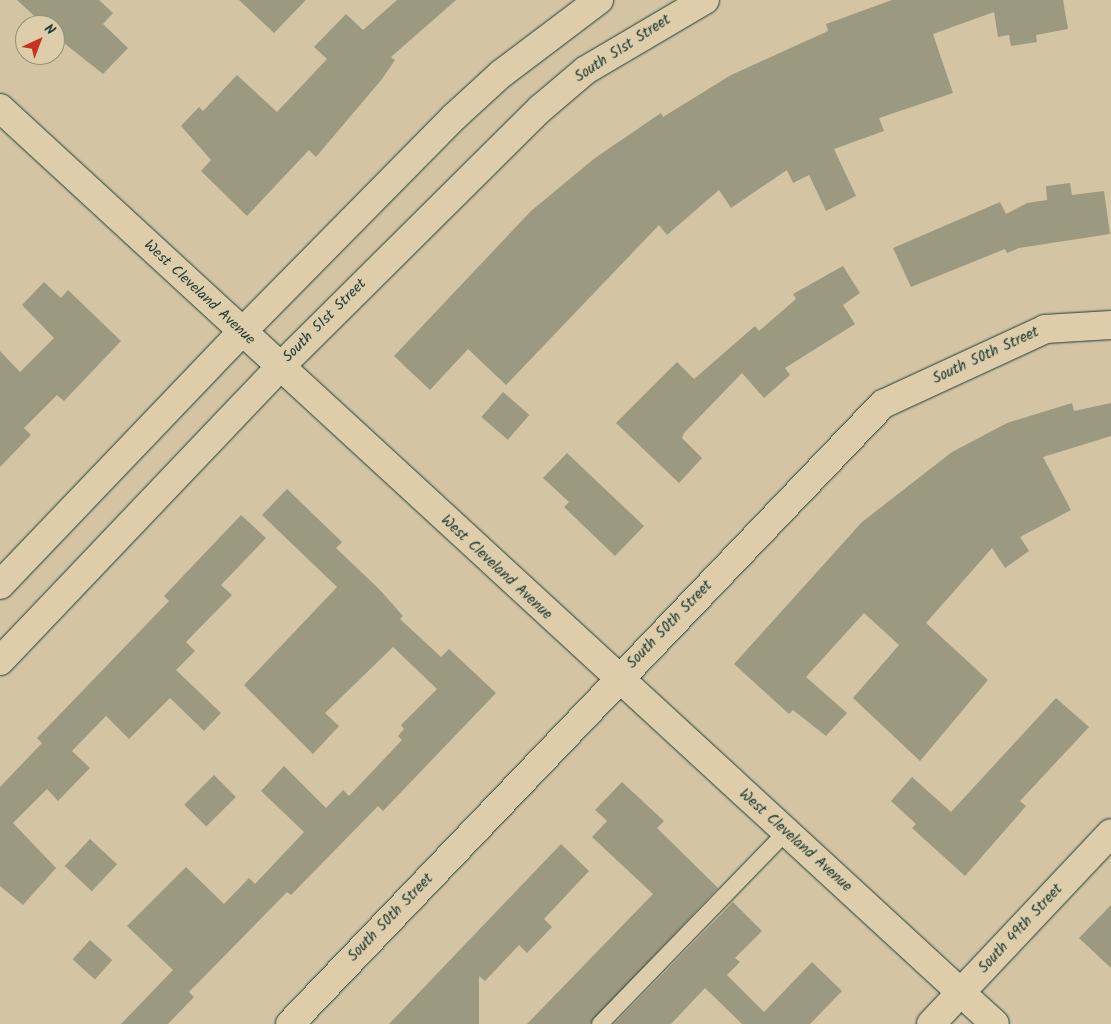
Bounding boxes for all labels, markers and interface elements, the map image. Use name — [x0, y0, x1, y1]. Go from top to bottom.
street label: South 51st Street — [572, 11, 674, 87]
north arrow — [15, 15, 65, 65]
text: N — [39, 19, 60, 41]
street label: West Cleveland Avenue — [140, 237, 258, 349]
street label: South 51st Street — [279, 275, 371, 367]
street label: South 50th Street — [930, 323, 1042, 389]
street label: West Cleveland Avenue — [437, 512, 555, 624]
street label: South 50th Street — [623, 577, 717, 673]
street label: West Cleveland Avenue — [735, 786, 855, 896]
street label: South 50th Street — [344, 870, 438, 966]
street label: South 49th Street — [975, 881, 1067, 977]

